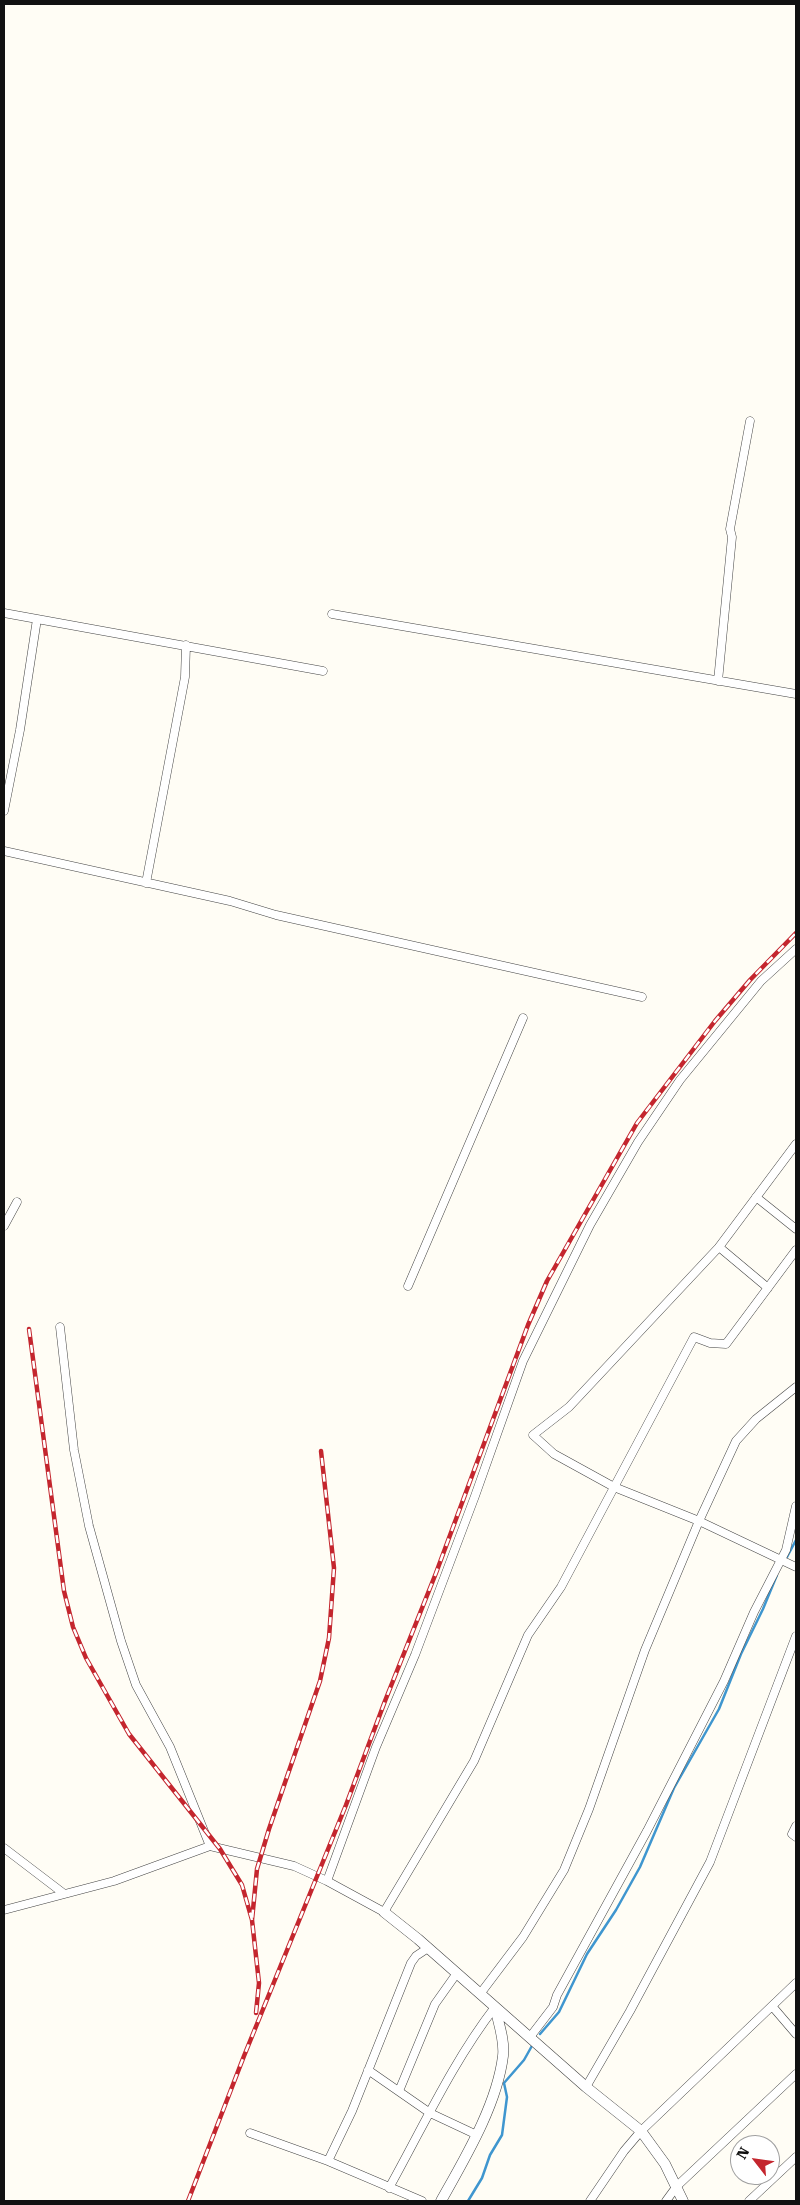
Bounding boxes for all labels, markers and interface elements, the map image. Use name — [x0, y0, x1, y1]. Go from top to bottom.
north arrow — [730, 2135, 780, 2185]
text: N — [733, 2144, 752, 2162]

